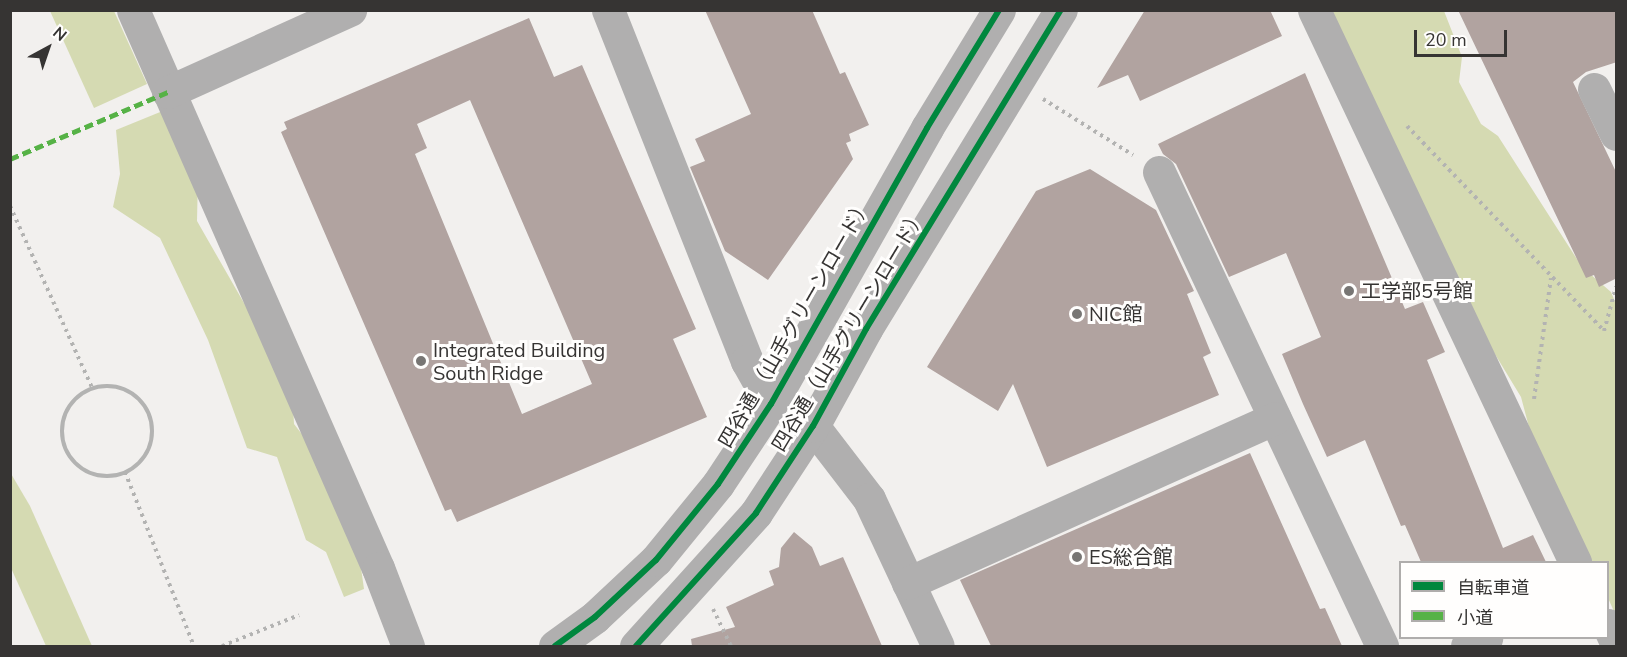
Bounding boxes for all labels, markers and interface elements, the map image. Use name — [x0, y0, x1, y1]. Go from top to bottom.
north arrow — [18, 18, 78, 78]
scale bar — [1417, 18, 1510, 56]
text: N — [48, 22, 71, 46]
text: 20 m — [1425, 28, 1467, 52]
street label: 四谷通 （山手グリーンロード） — [713, 194, 877, 452]
street label: 四谷通（山手グリーンロード） — [767, 204, 931, 456]
place label: 工学部5号館 — [1361, 279, 1473, 303]
marker: 工学部5号館 — [1342, 284, 1356, 298]
place label: NIC館 — [1089, 302, 1142, 326]
marker: NIC館 — [1070, 307, 1084, 321]
place label: Integrated Building South Ridge — [433, 338, 605, 385]
marker: Integrated Building South Ridge — [414, 354, 428, 368]
place label: ES総合館 — [1089, 545, 1173, 569]
marker: ES総合館 — [1070, 550, 1084, 564]
legend — [1399, 561, 1609, 639]
text: 自転車道 — [1457, 576, 1529, 600]
text: 小道 — [1457, 606, 1493, 630]

